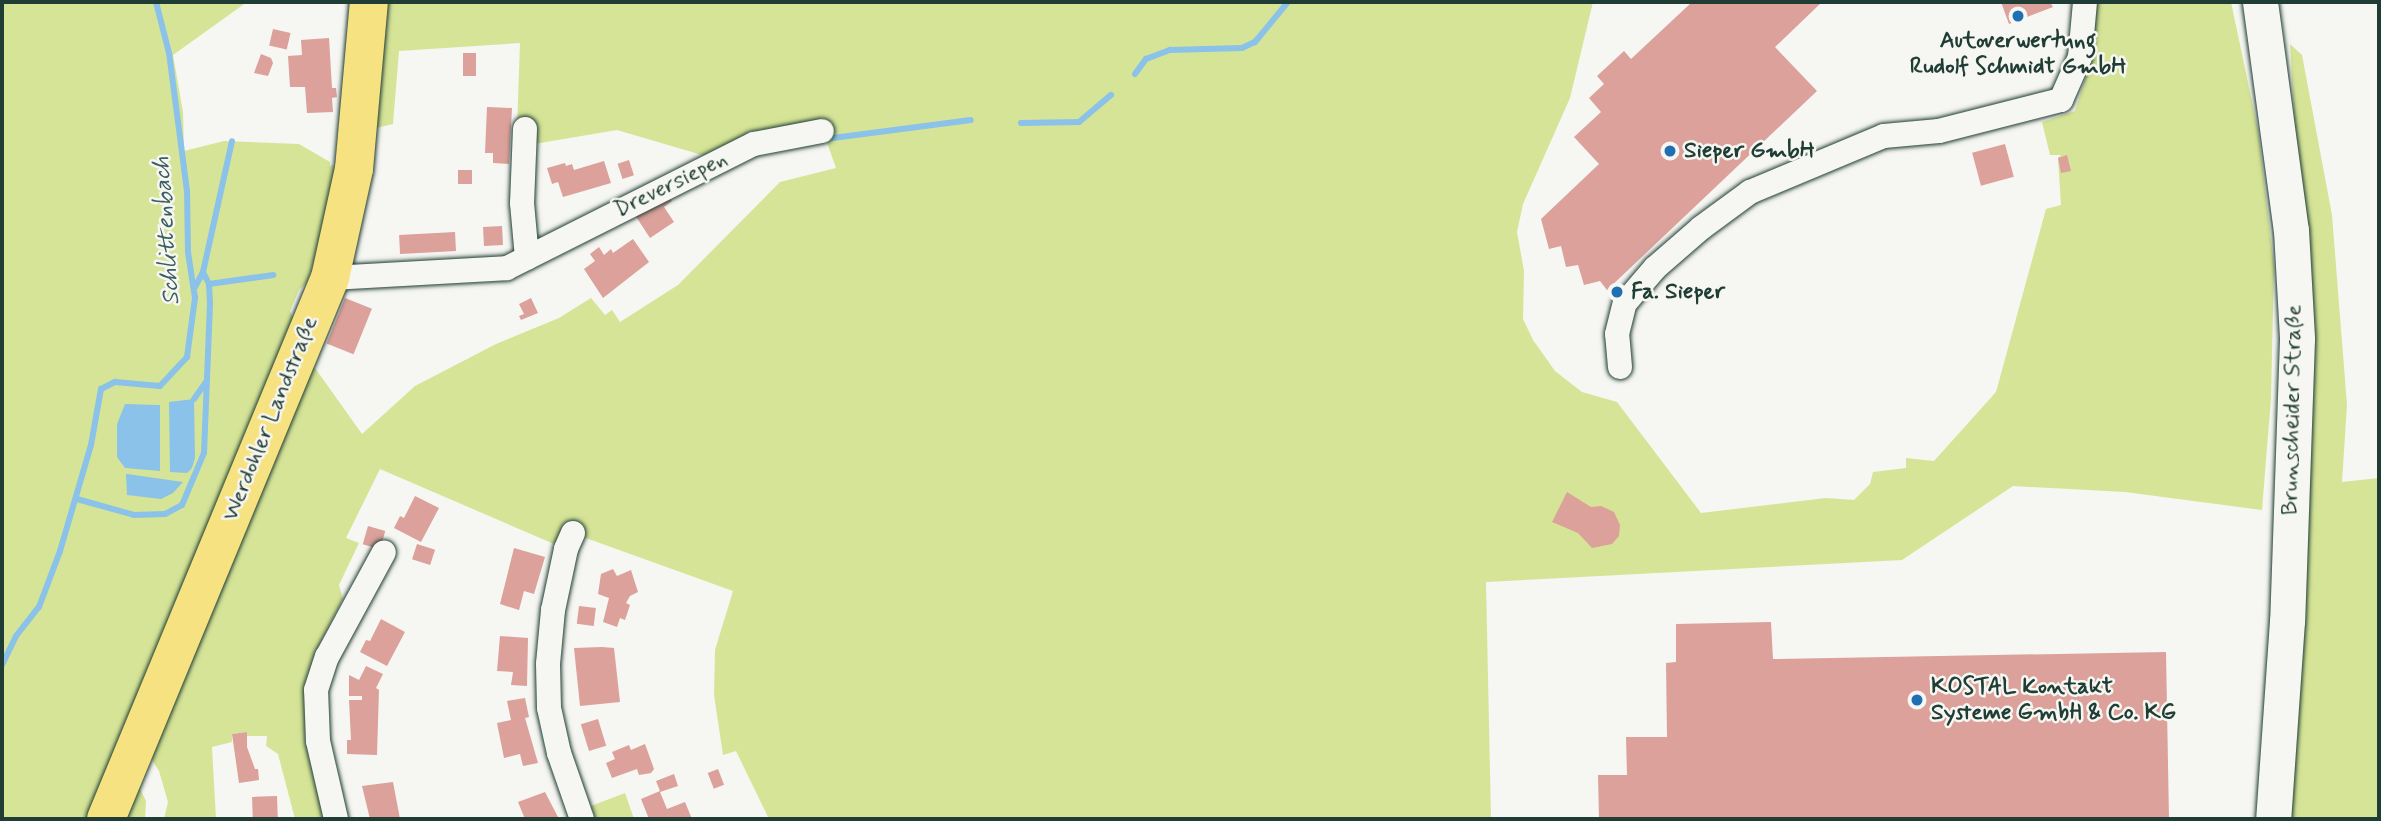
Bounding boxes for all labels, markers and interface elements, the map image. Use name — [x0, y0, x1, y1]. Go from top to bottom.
marker: Autoverwertung Rudolf Schmidt GmbH — [2010, 8, 2026, 24]
place label: Autoverwertung Rudolf Schmidt GmbH — [1909, 27, 2127, 81]
place label: Sieper GmbH — [1684, 137, 1815, 165]
marker: Sieper GmbH — [1662, 143, 1678, 159]
street label: Dreversiepen — [610, 146, 732, 224]
water label: Schlittenbach — [147, 156, 187, 306]
place label: Fa. Sieper — [1631, 278, 1725, 306]
marker: Fa. Sieper — [1609, 284, 1625, 300]
street label: Brunscheider Straße — [2277, 306, 2309, 514]
street label: Werdohler Landstraße — [217, 313, 325, 525]
place label: KOSTAL Kontakt Systeme GmbH & Co. KG — [1931, 673, 2176, 727]
marker: KOSTAL Kontakt Systeme GmbH & Co. KG — [1909, 692, 1925, 708]

